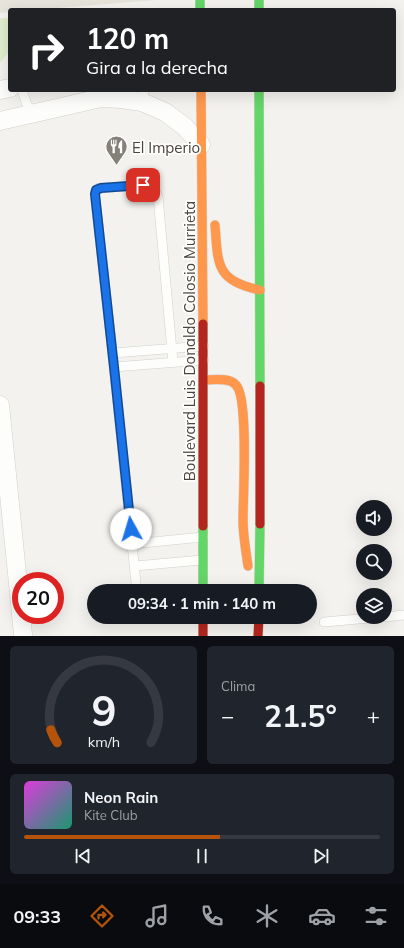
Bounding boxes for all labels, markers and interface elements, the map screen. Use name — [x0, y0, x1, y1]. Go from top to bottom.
text: 120 m — [86, 21, 169, 56]
icon: right — [20, 24, 72, 76]
text: Gira a la derecha — [86, 56, 228, 79]
restaurant icon: El Imperio — [104, 134, 130, 167]
place label: El Imperio — [132, 138, 200, 157]
pin — [126, 168, 160, 202]
icon: arrive — [132, 174, 154, 196]
street label: Boulevard Luis Donaldo Colosio Murrieta — [180, 201, 199, 481]
map controls — [356, 500, 392, 624]
button: sound — [356, 500, 392, 536]
position arrow — [110, 508, 152, 550]
button: search — [356, 544, 392, 580]
speed limit sign: 20 — [12, 572, 64, 624]
button: layers — [356, 588, 392, 624]
text: 09:34 · 1 min · 140 m — [128, 594, 276, 613]
text: Clima — [221, 678, 255, 694]
text: 9 — [91, 684, 116, 736]
text: 21.5° — [264, 697, 337, 735]
text: − — [221, 702, 234, 730]
text: + — [367, 702, 380, 730]
text: km/h — [87, 733, 120, 751]
text: Neon Rain — [84, 788, 158, 807]
text: Kite Club — [84, 807, 138, 823]
icon: previous — [72, 845, 94, 867]
icon: pause — [191, 845, 213, 867]
icon: next — [310, 845, 332, 867]
icon: directions — [88, 902, 116, 930]
icon: music — [143, 902, 171, 930]
icon: phone — [198, 902, 226, 930]
icon: climate — [253, 902, 281, 930]
icon: car — [308, 902, 336, 930]
icon: filters — [362, 902, 390, 930]
text: 09:33 — [13, 905, 61, 928]

